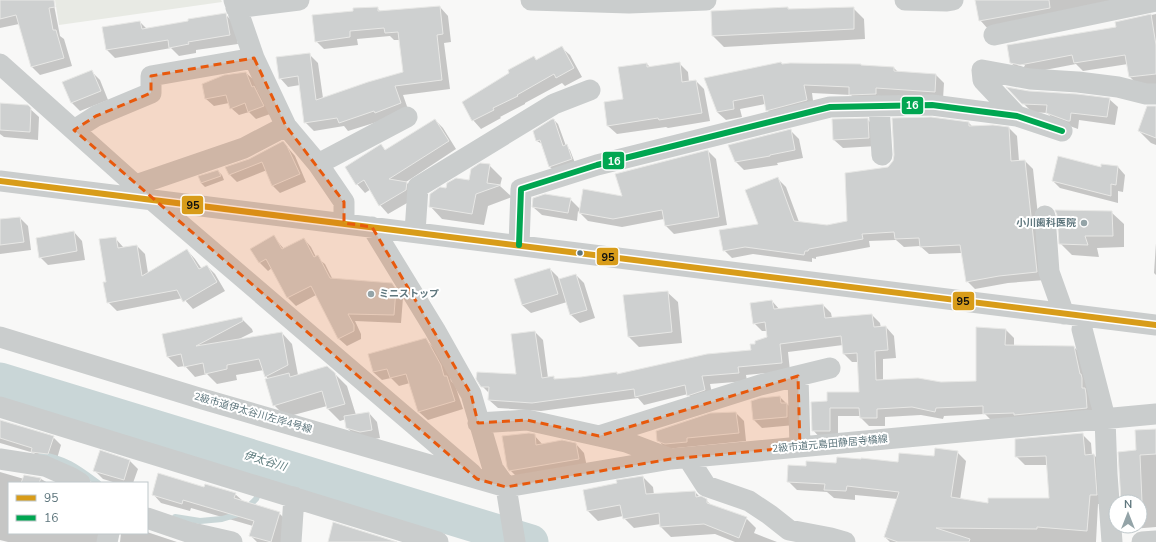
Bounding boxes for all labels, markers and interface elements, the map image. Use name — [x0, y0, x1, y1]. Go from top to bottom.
line badge: 16 — [901, 96, 924, 115]
text: 16 — [905, 98, 919, 113]
line badge: 16 — [602, 151, 625, 170]
text: 16 — [607, 154, 621, 169]
line badge: 95 — [181, 195, 204, 215]
text: 95 — [186, 198, 200, 213]
place label: 小川歯科医院 — [1016, 216, 1076, 230]
marker: 小川歯科医院 — [1079, 218, 1089, 228]
line badge: 95 — [596, 247, 619, 266]
unlabelled marker — [575, 248, 585, 258]
text: 95 — [601, 250, 615, 265]
place label: ミニストップ — [379, 287, 439, 301]
marker: ミニストップ — [366, 289, 376, 299]
line badge: 95 — [952, 291, 975, 311]
text: 95 — [956, 294, 970, 309]
street label: 2級市道伊太谷川左岸4号線 — [192, 389, 314, 437]
street label: 2級市道元島田静居寺橋線 — [772, 432, 888, 456]
water label: 伊太谷川 — [242, 447, 289, 475]
legend — [8, 482, 148, 534]
text: 95 — [44, 490, 58, 506]
north arrow — [1108, 494, 1148, 534]
text: N — [1124, 497, 1132, 512]
text: 16 — [44, 510, 58, 526]

